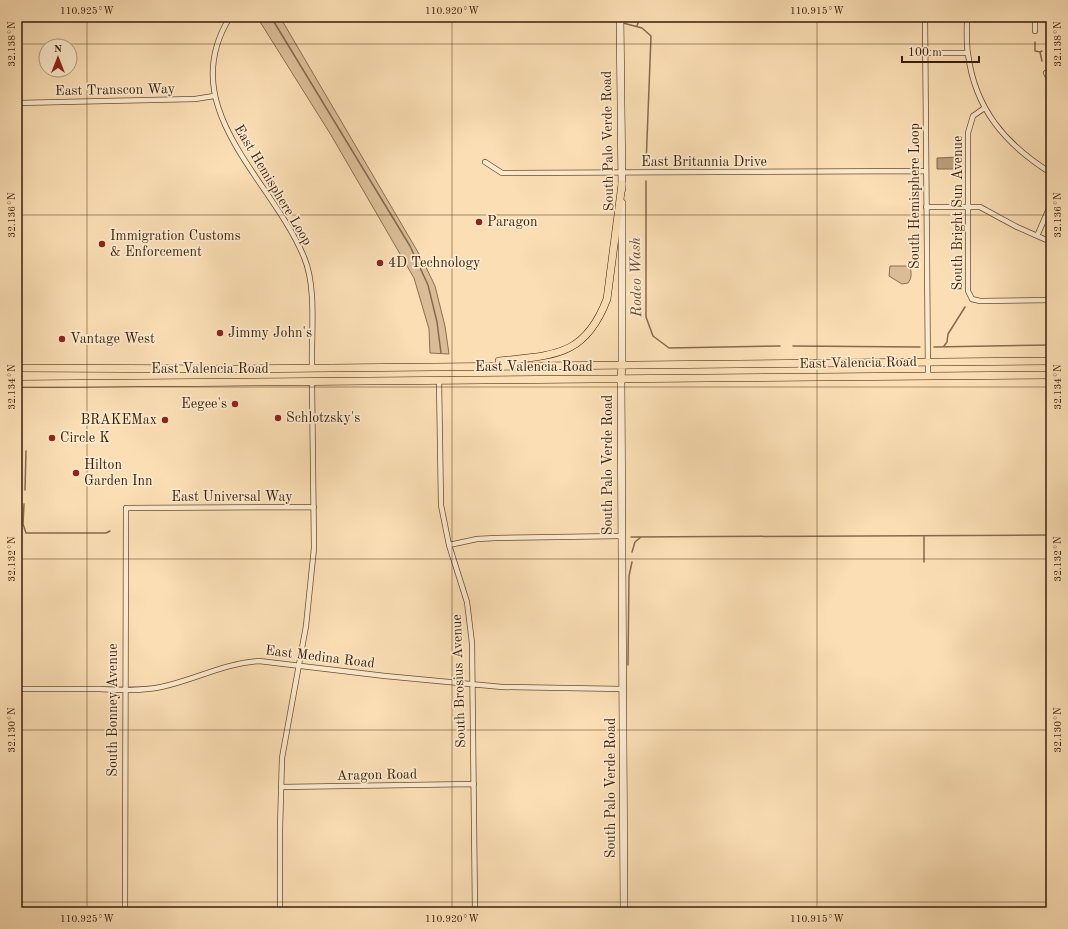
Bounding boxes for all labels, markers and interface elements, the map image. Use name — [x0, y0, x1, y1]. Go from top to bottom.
text: 110.925°W — [60, 6, 114, 16]
text: 110.920°W — [425, 6, 479, 16]
text: 110.915°W — [790, 6, 844, 16]
text: 32.138°N — [7, 21, 17, 67]
text: 32.138°N — [1053, 21, 1063, 67]
north arrow — [38, 38, 78, 78]
scale bar — [902, 38, 979, 64]
text: N — [54, 44, 63, 55]
text: 100 m — [908, 47, 942, 59]
street label: South Palo Verde Road — [600, 71, 616, 211]
street label: East Transcon Way — [55, 82, 176, 98]
street label: East Hemisphere Loop — [232, 122, 314, 248]
street label: South Hemisphere Loop — [908, 123, 922, 269]
street label: South Bright Sun Avenue — [951, 136, 965, 290]
street label: East Britannia Drive — [641, 155, 767, 169]
text: 32.136°N — [7, 192, 17, 238]
text: 32.136°N — [1053, 192, 1063, 238]
place label: Paragon — [487, 215, 538, 229]
marker: Paragon — [474, 217, 484, 227]
place label: Immigration Customs & Enforcement — [110, 229, 241, 259]
water label: Rodeo Wash — [629, 237, 645, 318]
marker: Immigration Customs & Enforcement — [97, 239, 107, 249]
place label: 4D Technology — [388, 256, 481, 270]
marker: 4D Technology — [375, 258, 385, 268]
place label: Jimmy John's — [228, 326, 312, 340]
marker: Jimmy John's — [215, 328, 225, 338]
place label: Vantage West — [70, 332, 155, 346]
marker: Vantage West — [57, 334, 67, 344]
street label: East Valencia Road — [799, 355, 917, 371]
street label: East Valencia Road — [475, 360, 593, 374]
street label: East Valencia Road — [151, 362, 269, 376]
text: 32.134°N — [7, 364, 17, 410]
text: 32.134°N — [1053, 364, 1063, 410]
street label: South Palo Verde Road — [601, 395, 615, 535]
place label: Eegee's — [181, 397, 227, 411]
marker: Eegee's — [230, 399, 240, 409]
place label: Schlotzsky's — [286, 411, 360, 425]
place label: BRAKEMax — [80, 413, 157, 427]
marker: Schlotzsky's — [273, 413, 283, 423]
marker: BRAKEMax — [160, 415, 170, 425]
place label: Circle K — [60, 431, 110, 445]
marker: Circle K — [47, 433, 57, 443]
place label: Hilton Garden Inn — [84, 458, 153, 488]
marker: Hilton Garden Inn — [71, 468, 81, 478]
street label: East Universal Way — [171, 490, 293, 504]
text: 32.132°N — [7, 536, 17, 582]
text: 32.132°N — [1053, 536, 1063, 582]
street label: South Brosius Avenue — [450, 614, 468, 748]
street label: South Bonney Avenue — [106, 643, 120, 777]
street label: East Medina Road — [264, 643, 376, 671]
text: 32.130°N — [7, 707, 17, 753]
text: 32.130°N — [1053, 707, 1063, 753]
street label: South Palo Verde Road — [604, 718, 618, 858]
street label: Aragon Road — [337, 767, 417, 783]
text: 110.925°W — [60, 914, 114, 924]
text: 110.920°W — [425, 914, 479, 924]
text: 110.915°W — [790, 914, 844, 924]

